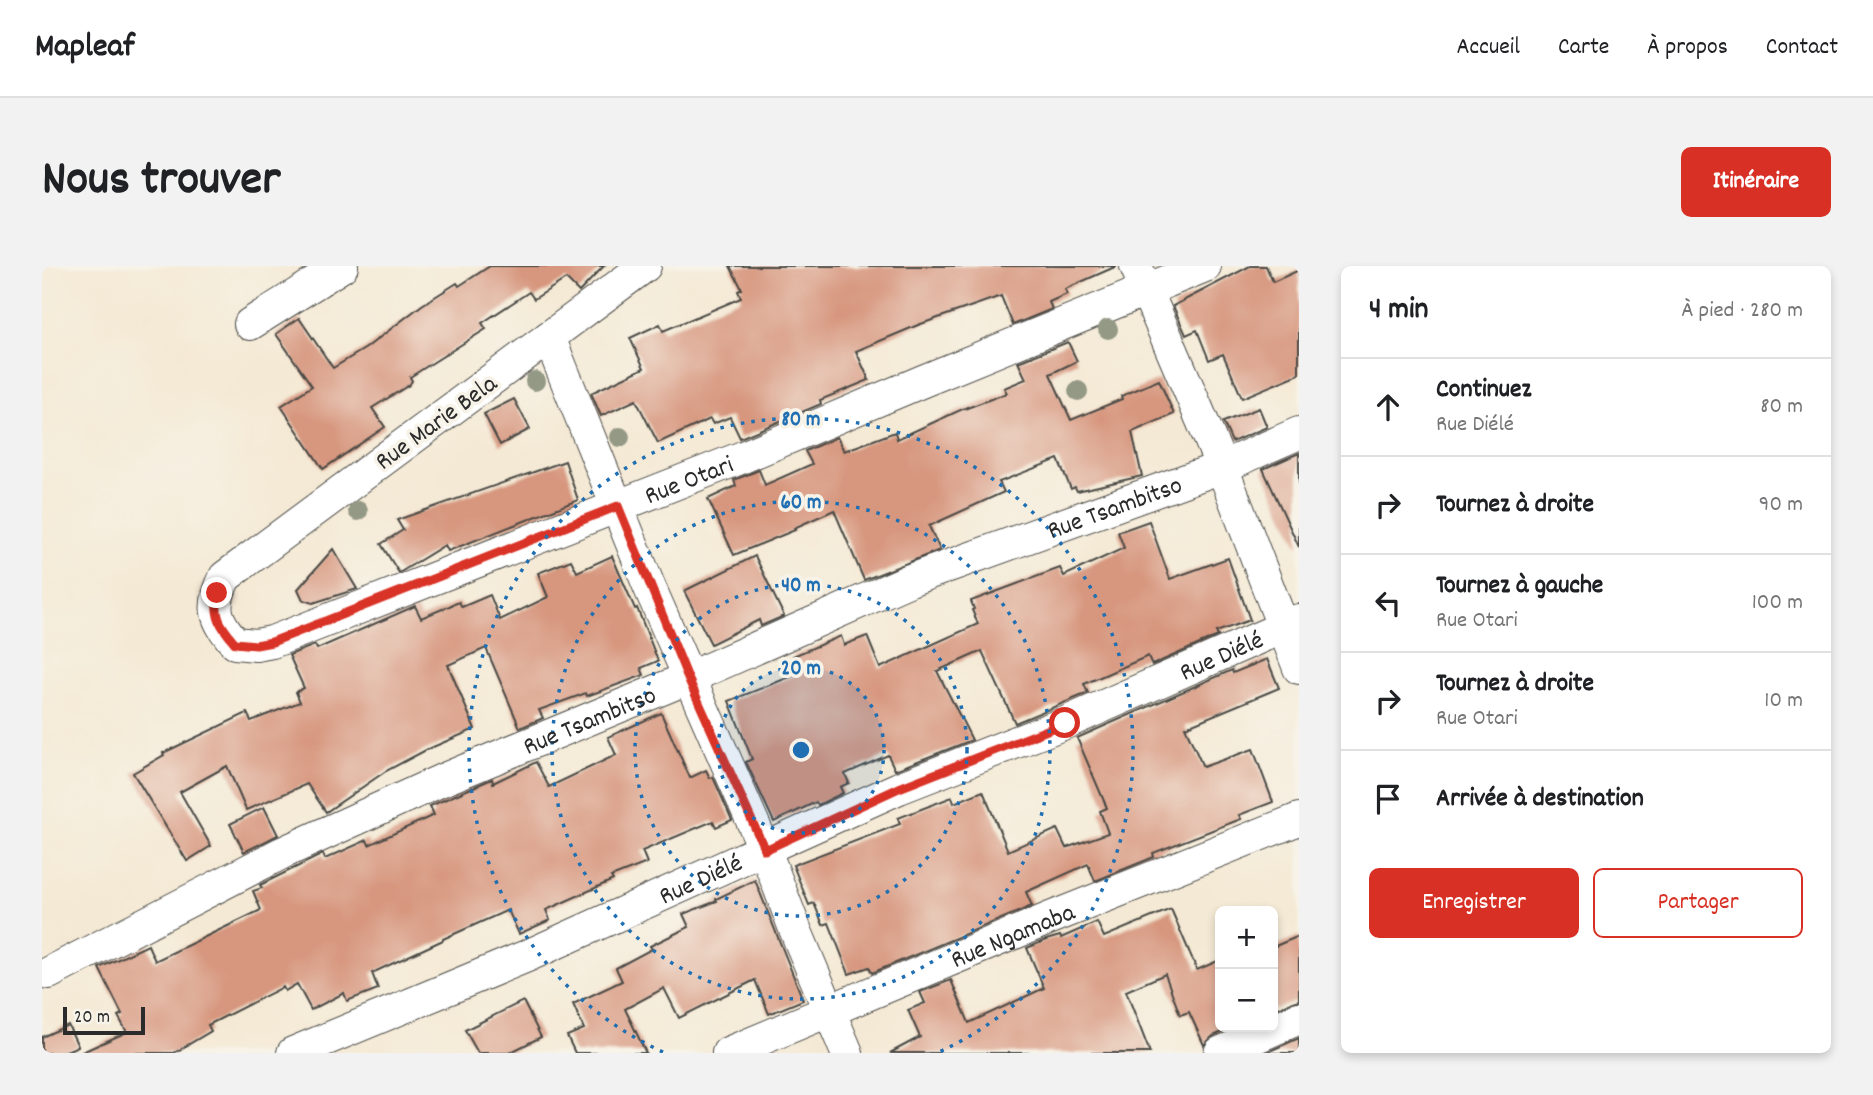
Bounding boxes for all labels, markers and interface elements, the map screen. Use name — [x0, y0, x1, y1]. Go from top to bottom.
text: Mapleaf — [35, 25, 135, 72]
text: Accueil — [1456, 31, 1520, 65]
text: Carte — [1558, 31, 1609, 65]
text: À propos — [1647, 31, 1728, 65]
text: Contact — [1766, 31, 1838, 65]
text: Nous trouver — [42, 147, 280, 217]
button: Itinéraire — [1681, 147, 1831, 217]
text: 4 min — [1369, 290, 1428, 333]
text: À pied · 280 m — [1681, 295, 1803, 328]
street label: Rue Marie Bela — [368, 366, 506, 481]
text: Continuez — [1436, 372, 1531, 409]
icon: ahead — [1369, 388, 1407, 426]
text: 80 m — [1760, 391, 1803, 424]
text: 80 m — [781, 406, 821, 436]
text: Rue Diélé — [1436, 409, 1514, 442]
street label: Rue Otari — [640, 448, 740, 516]
street label: Rue Tsambitso — [1043, 468, 1188, 551]
icon: right — [1369, 486, 1407, 524]
text: Tournez à droite — [1436, 487, 1594, 524]
text: 60 m — [781, 489, 821, 519]
text: 90 m — [1759, 489, 1803, 522]
text: Tournez à gauche — [1436, 568, 1603, 605]
text: 40 m — [781, 572, 821, 602]
route end — [201, 577, 232, 608]
icon: left — [1369, 584, 1407, 622]
text: 100 m — [1752, 587, 1803, 620]
text: Rue Otari — [1436, 605, 1518, 638]
street label: Rue Diélé — [1174, 623, 1270, 692]
text: 20 m — [781, 655, 821, 685]
text: Tournez à droite — [1436, 666, 1594, 703]
street label: Rue Tsambitso — [518, 678, 662, 766]
icon: right — [1369, 682, 1407, 720]
text: 10 m — [1764, 685, 1803, 718]
text: Rue Otari — [1436, 703, 1518, 736]
route start — [1049, 707, 1080, 738]
centre of rings — [789, 738, 813, 762]
icon: arrive — [1369, 780, 1407, 818]
text: Arrivée à destination — [1436, 781, 1644, 818]
street label: Rue Diélé — [654, 846, 749, 916]
button: Enregistrer — [1369, 868, 1579, 938]
button: Partager — [1593, 868, 1803, 938]
street label: Rue Ngamaba — [946, 895, 1082, 980]
map controls — [1215, 906, 1278, 1032]
button: + — [1215, 906, 1278, 969]
button: − — [1215, 969, 1278, 1032]
scale bar — [63, 1004, 145, 1036]
text: 20 m — [74, 1005, 110, 1032]

